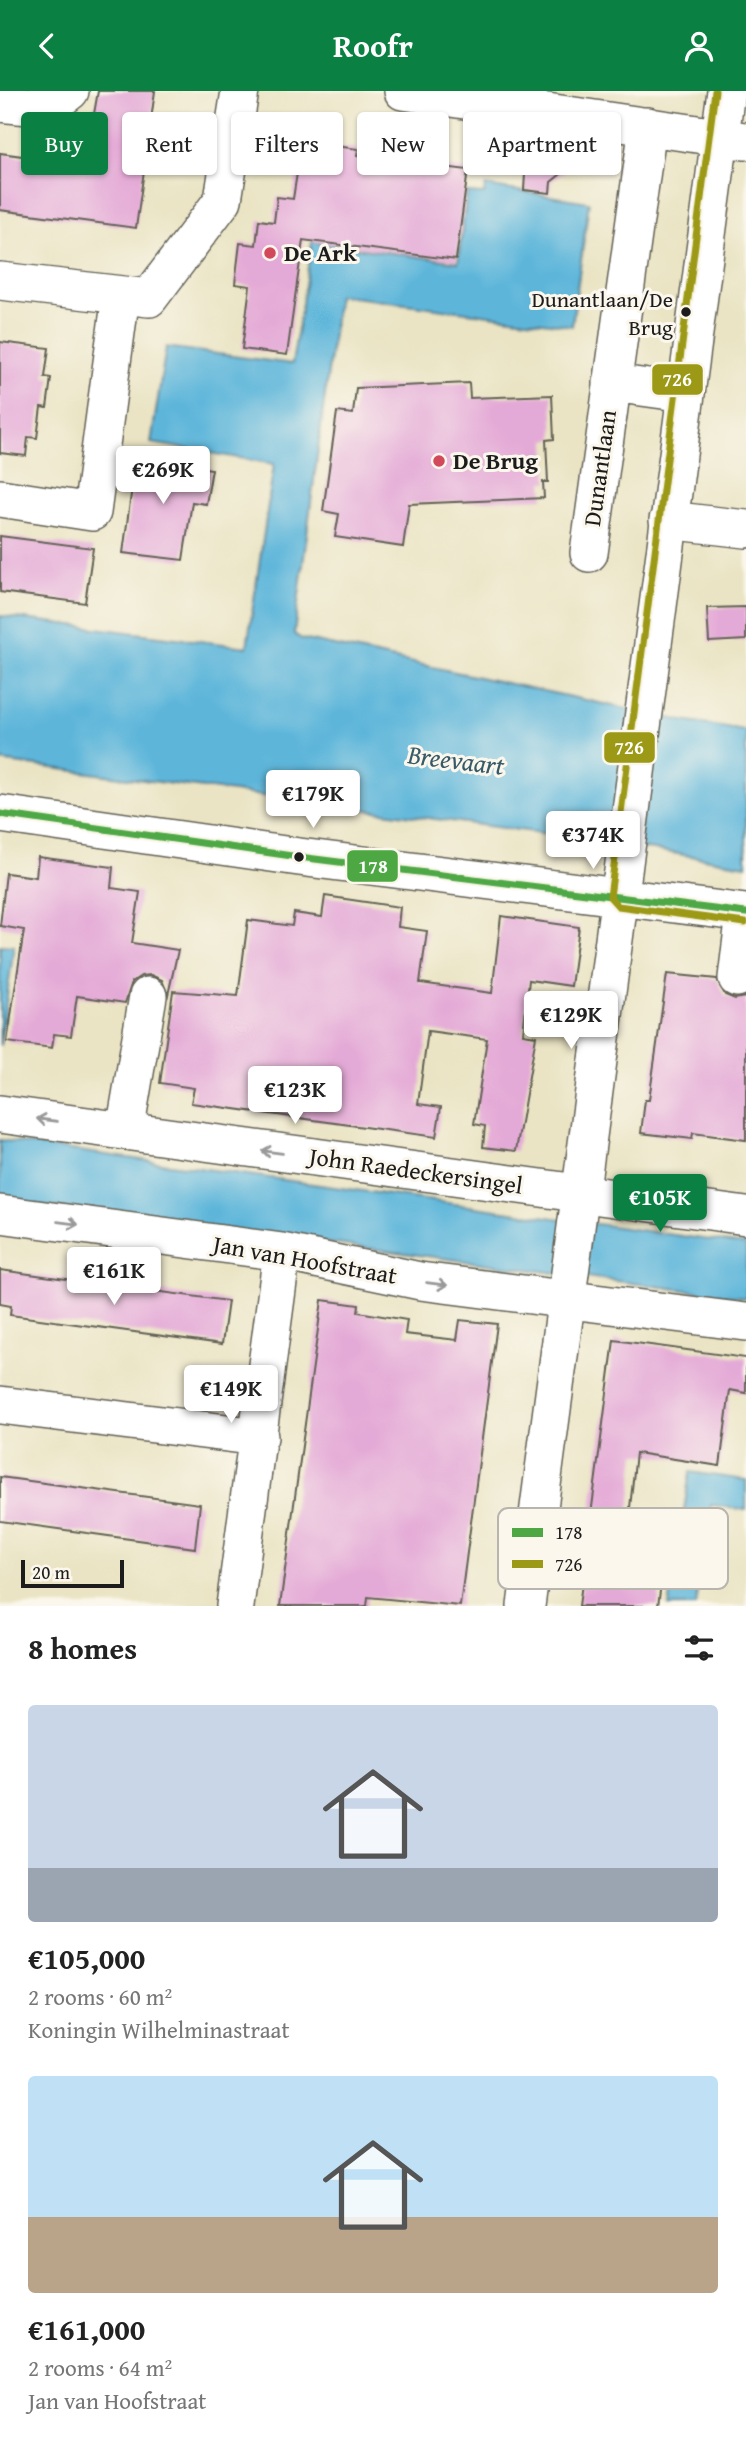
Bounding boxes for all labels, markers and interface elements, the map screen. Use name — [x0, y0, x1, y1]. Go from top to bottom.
text: Roofr — [333, 22, 413, 69]
icon: back — [28, 27, 66, 65]
icon: person — [680, 27, 718, 65]
chip: Buy — [21, 112, 108, 175]
chip: Rent — [122, 112, 217, 175]
chip: Filters — [231, 112, 343, 175]
chip: New — [357, 112, 449, 175]
chip: Apartment — [463, 112, 621, 175]
place label: De Ark — [284, 235, 357, 270]
marker: De Ark — [262, 245, 278, 261]
place label: Dunantlaan/De Brug — [531, 283, 673, 343]
marker: Dunantlaan/De Brug — [679, 305, 693, 319]
line badge: 726 — [651, 363, 704, 396]
text: 726 — [662, 365, 692, 393]
street label: Dunantlaan — [574, 407, 625, 528]
place label: De Brug — [453, 443, 538, 478]
pin: €269K — [114, 447, 212, 506]
text: €269K — [132, 452, 194, 485]
marker: De Brug — [431, 453, 447, 469]
line badge: 726 — [603, 731, 656, 764]
text: 726 — [614, 733, 644, 761]
water label: Breevaart — [405, 734, 507, 785]
pin: €179K — [264, 771, 362, 830]
text: €179K — [282, 776, 344, 809]
pin: €374K — [544, 811, 642, 871]
text: €374K — [562, 817, 624, 850]
line badge: 178 — [346, 849, 399, 883]
unlabelled marker — [292, 850, 306, 864]
text: 178 — [358, 852, 388, 880]
pin: €129K — [522, 991, 620, 1051]
text: €129K — [540, 997, 602, 1030]
pin: €123K — [246, 1067, 344, 1126]
text: €123K — [264, 1072, 326, 1105]
one-way arrow — [36, 1114, 58, 1127]
street label: John Raedeckersingel — [304, 1138, 525, 1203]
one-way arrow — [261, 1145, 284, 1158]
pin: €105K — [611, 1175, 709, 1234]
text: €105K — [629, 1180, 691, 1213]
one-way arrow — [56, 1217, 79, 1230]
street label: Jan van Hoofstraat — [207, 1226, 400, 1293]
pin: €161K — [65, 1247, 163, 1307]
text: €161K — [83, 1253, 145, 1286]
one-way arrow — [425, 1277, 448, 1290]
pin: €149K — [182, 1365, 280, 1425]
text: €149K — [200, 1371, 262, 1404]
legend — [498, 1508, 728, 1589]
text: 178 — [555, 1518, 582, 1546]
text: 726 — [555, 1550, 582, 1578]
scale bar — [21, 1557, 124, 1589]
text: 20 m — [32, 1558, 70, 1586]
text: 8 homes — [28, 1626, 137, 1670]
icon: filters — [680, 1629, 718, 1667]
icon: home — [310, 1751, 436, 1877]
text: €105,000 — [28, 1936, 145, 1980]
text: 2 rooms · 60 m² — [28, 1980, 172, 2013]
text: Koningin Wilhelminastraat — [28, 2013, 290, 2046]
icon: home — [310, 2122, 436, 2248]
text: €161,000 — [28, 2307, 145, 2351]
text: 2 rooms · 64 m² — [28, 2351, 172, 2384]
text: Jan van Hoofstraat — [28, 2384, 206, 2417]

